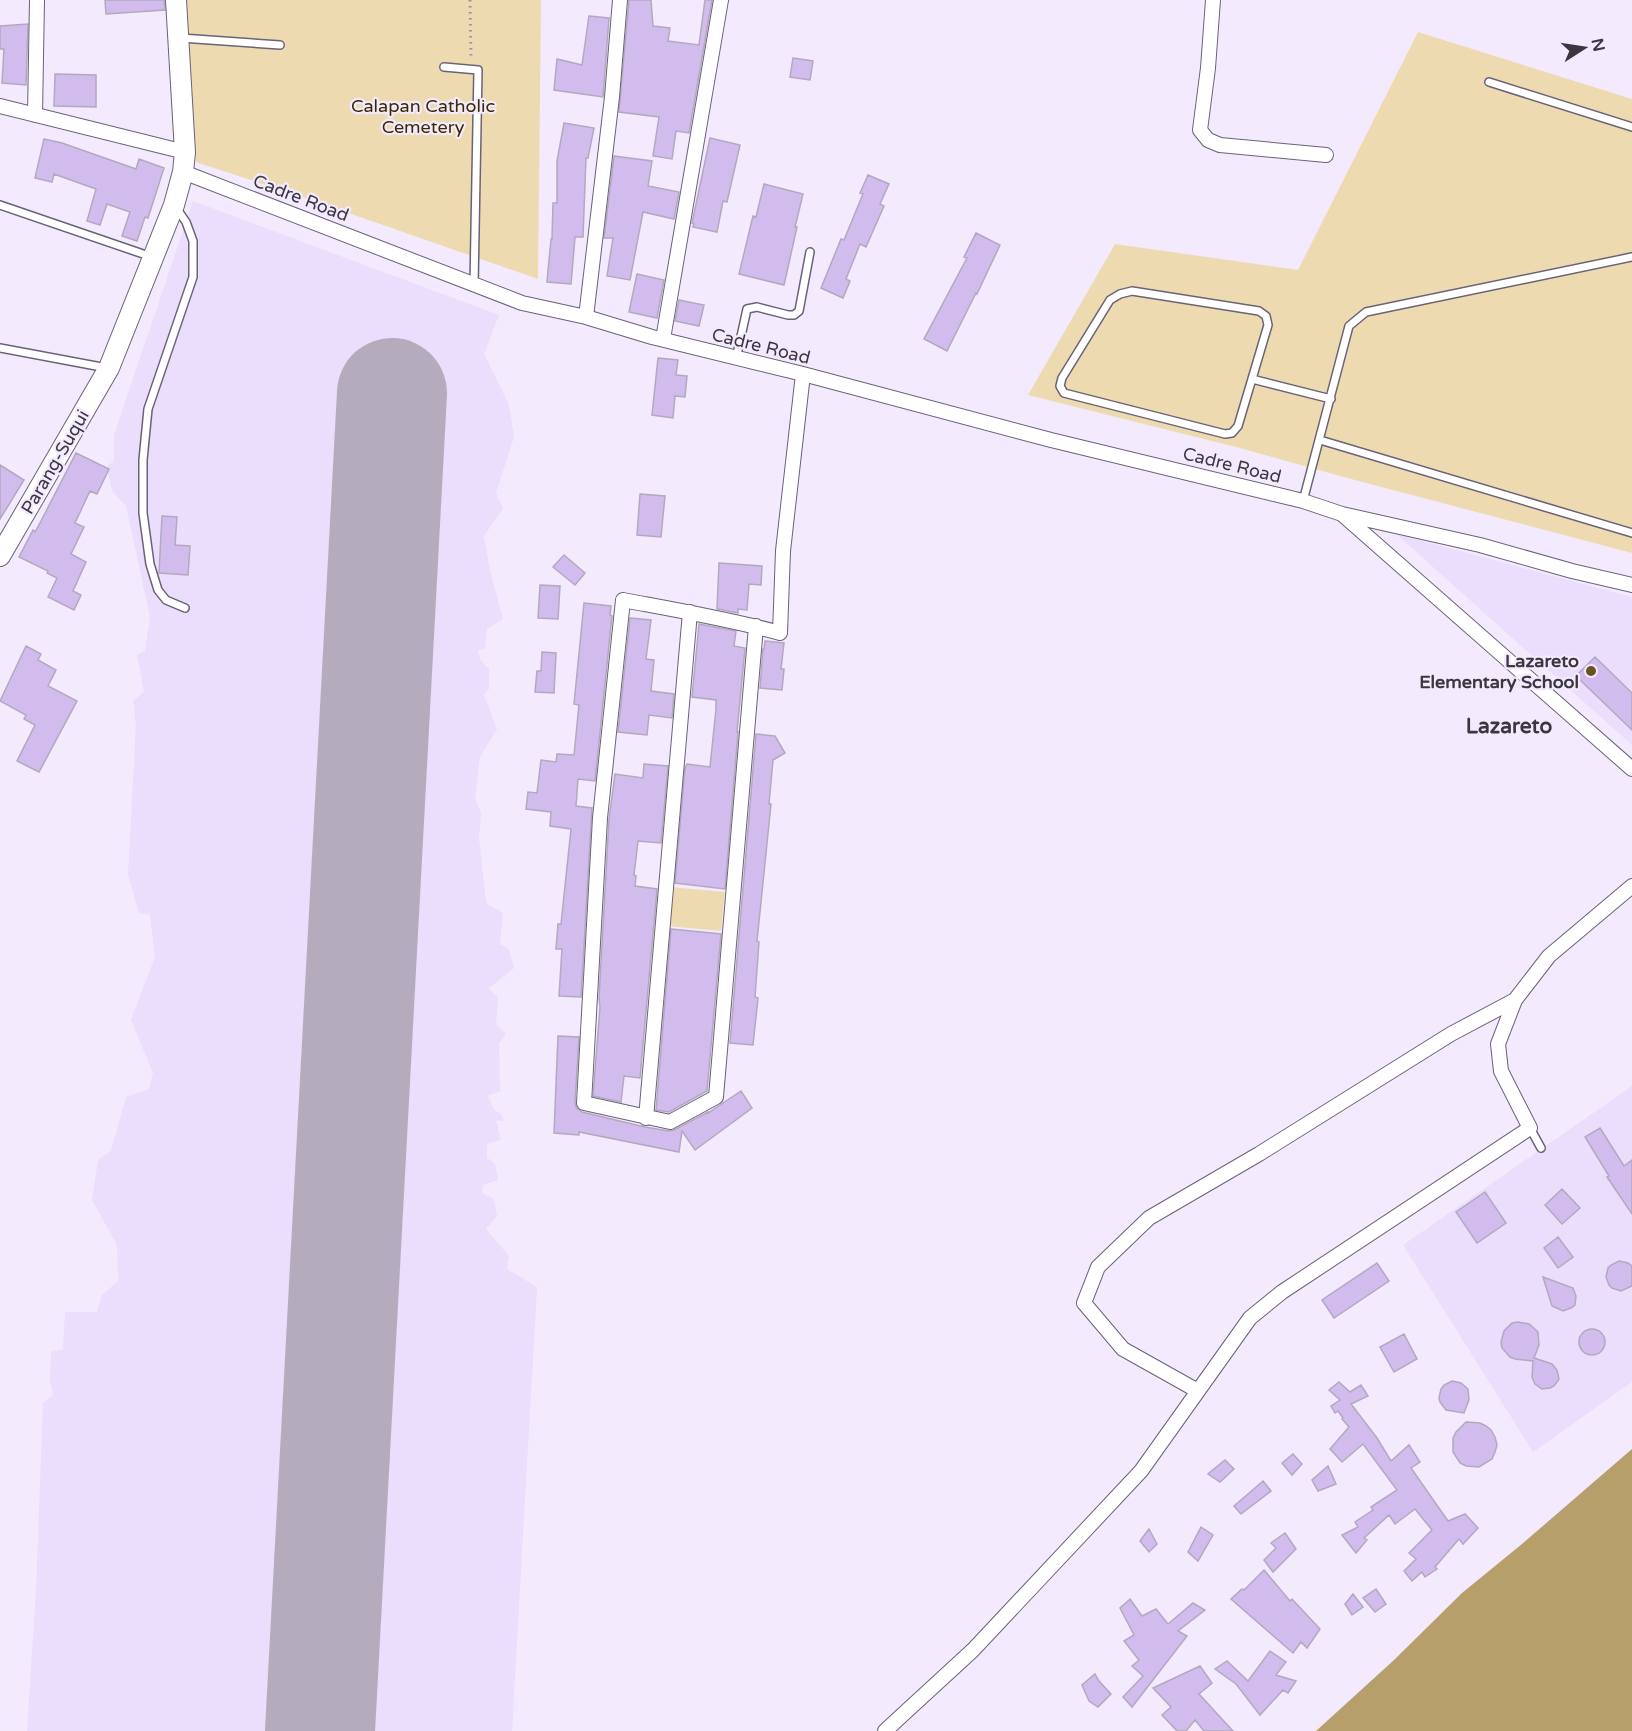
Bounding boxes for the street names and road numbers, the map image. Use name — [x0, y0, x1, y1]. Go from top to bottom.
street label: Cadre Road — [250, 170, 352, 226]
street label: Cadre Road — [709, 323, 813, 369]
street label: Parang-Suqui — [16, 406, 94, 518]
street label: Cadre Road — [1180, 442, 1284, 488]

